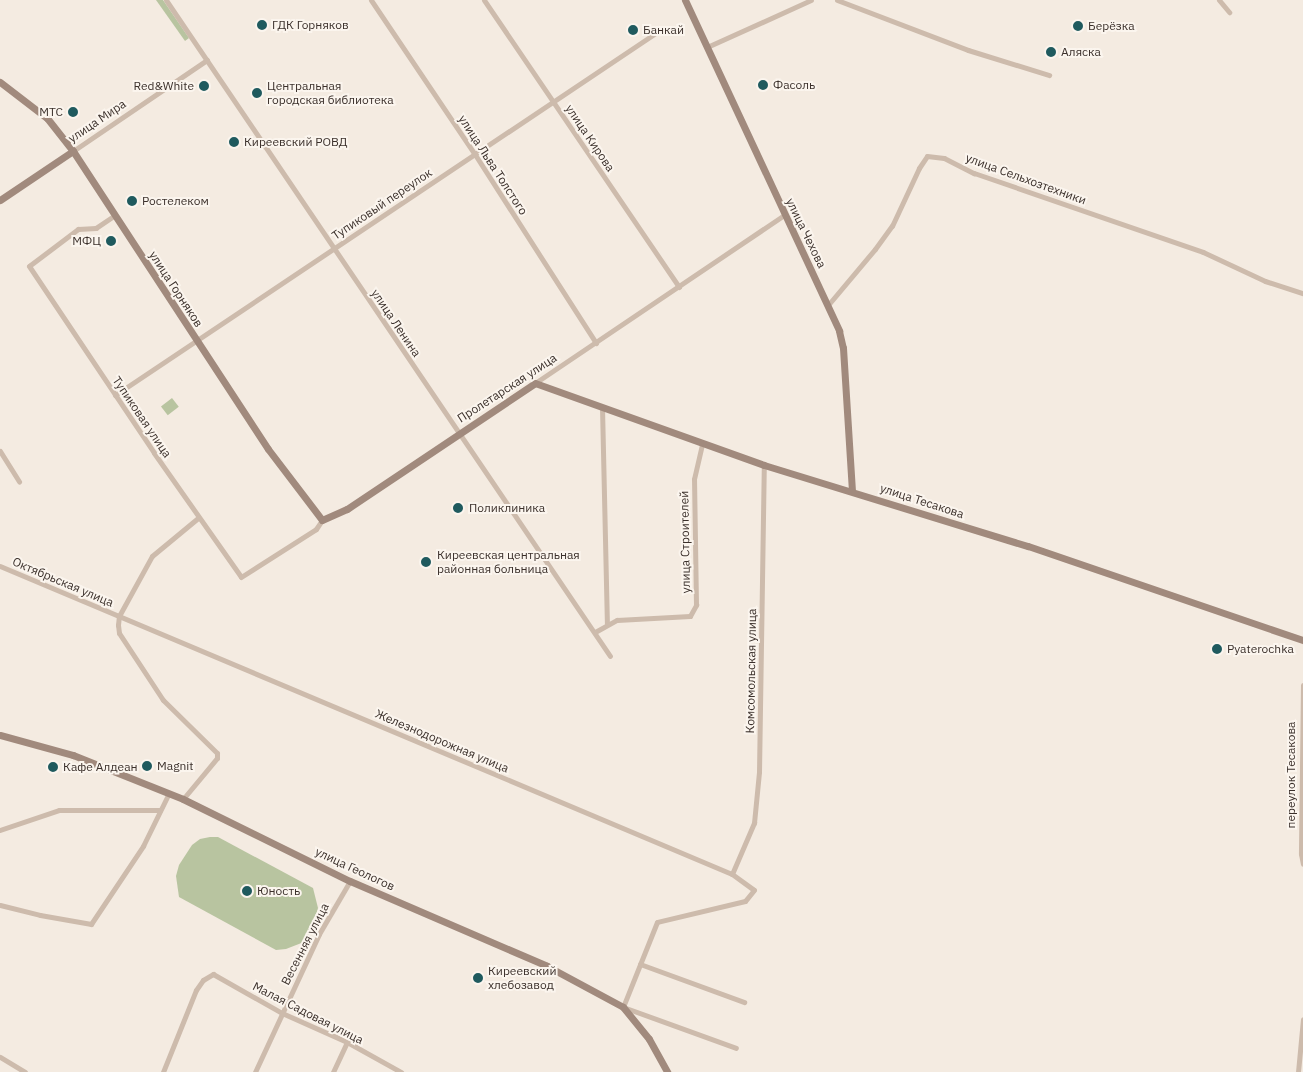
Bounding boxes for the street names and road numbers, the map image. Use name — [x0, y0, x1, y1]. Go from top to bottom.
street label: улица Мира — [66, 97, 128, 145]
street label: улица Кирова — [562, 102, 618, 174]
street label: улица Льва Толстого — [455, 112, 531, 218]
street label: улица Сельхозтехники — [964, 150, 1088, 208]
street label: Тупиковый переулок — [329, 165, 435, 243]
street label: улица Чехова — [783, 196, 829, 270]
street label: улица Горняков — [146, 248, 206, 330]
street label: улица Ленина — [368, 286, 424, 360]
street label: Пролетарская улица — [455, 351, 559, 425]
street label: Тупиковая улица — [109, 374, 175, 460]
street label: улица Тесакова — [878, 481, 966, 521]
street label: улица Строителей — [677, 491, 693, 593]
street label: Октябрьская улица — [10, 554, 116, 610]
street label: Комсомольская улица — [743, 608, 759, 734]
street label: Железнодорожная улица — [373, 706, 511, 776]
street label: переулок Тесакова — [1284, 722, 1298, 828]
street label: улица Геологов — [313, 844, 397, 894]
street label: Весенняя улица — [278, 901, 332, 987]
street label: Малая Садовая улица — [250, 979, 366, 1047]

